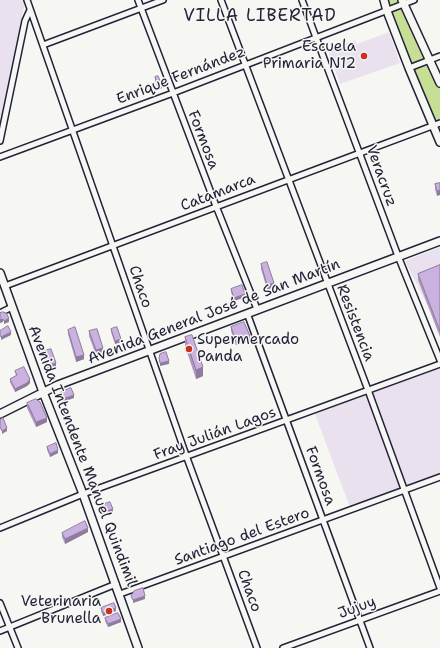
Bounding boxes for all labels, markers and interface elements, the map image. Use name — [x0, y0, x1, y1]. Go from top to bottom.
district label: VILLA LIBERTAD — [183, 7, 337, 27]
place label: Escuela Primaria N12 — [263, 38, 356, 73]
street label: Enrique Fernández — [114, 43, 248, 109]
marker: Escuela Primaria N12 — [359, 51, 369, 61]
street label: Formosa — [184, 108, 222, 172]
street label: Veracruz — [362, 143, 400, 209]
street label: Catamarca — [178, 171, 258, 215]
street label: Avenida General José de San Martín — [85, 255, 343, 369]
street label: Chaco — [124, 263, 156, 311]
street label: Resistencia — [332, 282, 378, 364]
street label: Avenida Intendente Manuel Quindimil — [24, 323, 140, 589]
place label: Supermercado Panda — [197, 331, 299, 366]
marker: Supermercado Panda — [184, 344, 194, 354]
street label: Fray Julián Lagos — [151, 403, 279, 465]
street label: Formosa — [301, 444, 339, 508]
street label: Santiago del Estero — [172, 504, 312, 570]
street label: Chaco — [233, 567, 265, 615]
place label: Veterinaria Brunella — [21, 593, 101, 628]
street label: Jujuy — [336, 593, 378, 623]
marker: Veterinaria Brunella — [104, 606, 114, 616]

